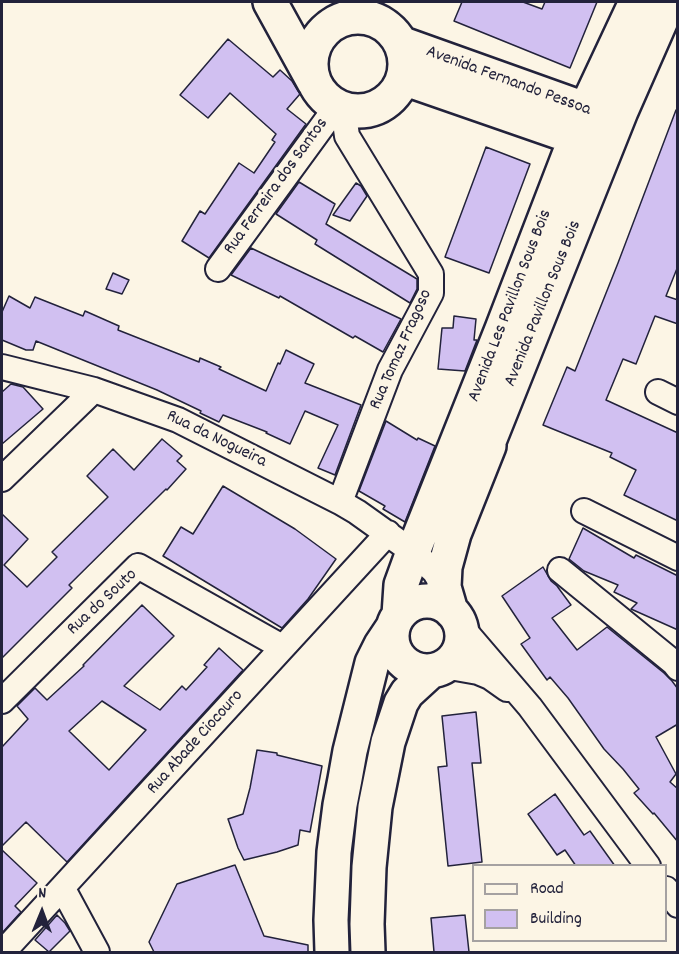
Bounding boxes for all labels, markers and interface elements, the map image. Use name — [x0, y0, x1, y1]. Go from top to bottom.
street label: Avenida Fernando Pessoa — [423, 42, 593, 122]
street label: Rua Ferreira dos Santos — [220, 114, 334, 260]
street label: Avenida Les Pavillon Sous Bois — [464, 207, 558, 405]
street label: Avenida Pavillon Sous Bois — [501, 218, 587, 390]
street label: Rua Tomaz Fragoso — [366, 287, 438, 413]
street label: Rua da Nogueira — [162, 406, 270, 474]
street label: Rua do Souto — [63, 565, 143, 641]
street label: Rua Abade Ciocouro — [143, 686, 249, 800]
legend — [472, 864, 667, 942]
text: Road — [530, 877, 564, 902]
north arrow — [12, 882, 72, 942]
text: N — [38, 882, 46, 905]
text: Building — [530, 907, 582, 932]

